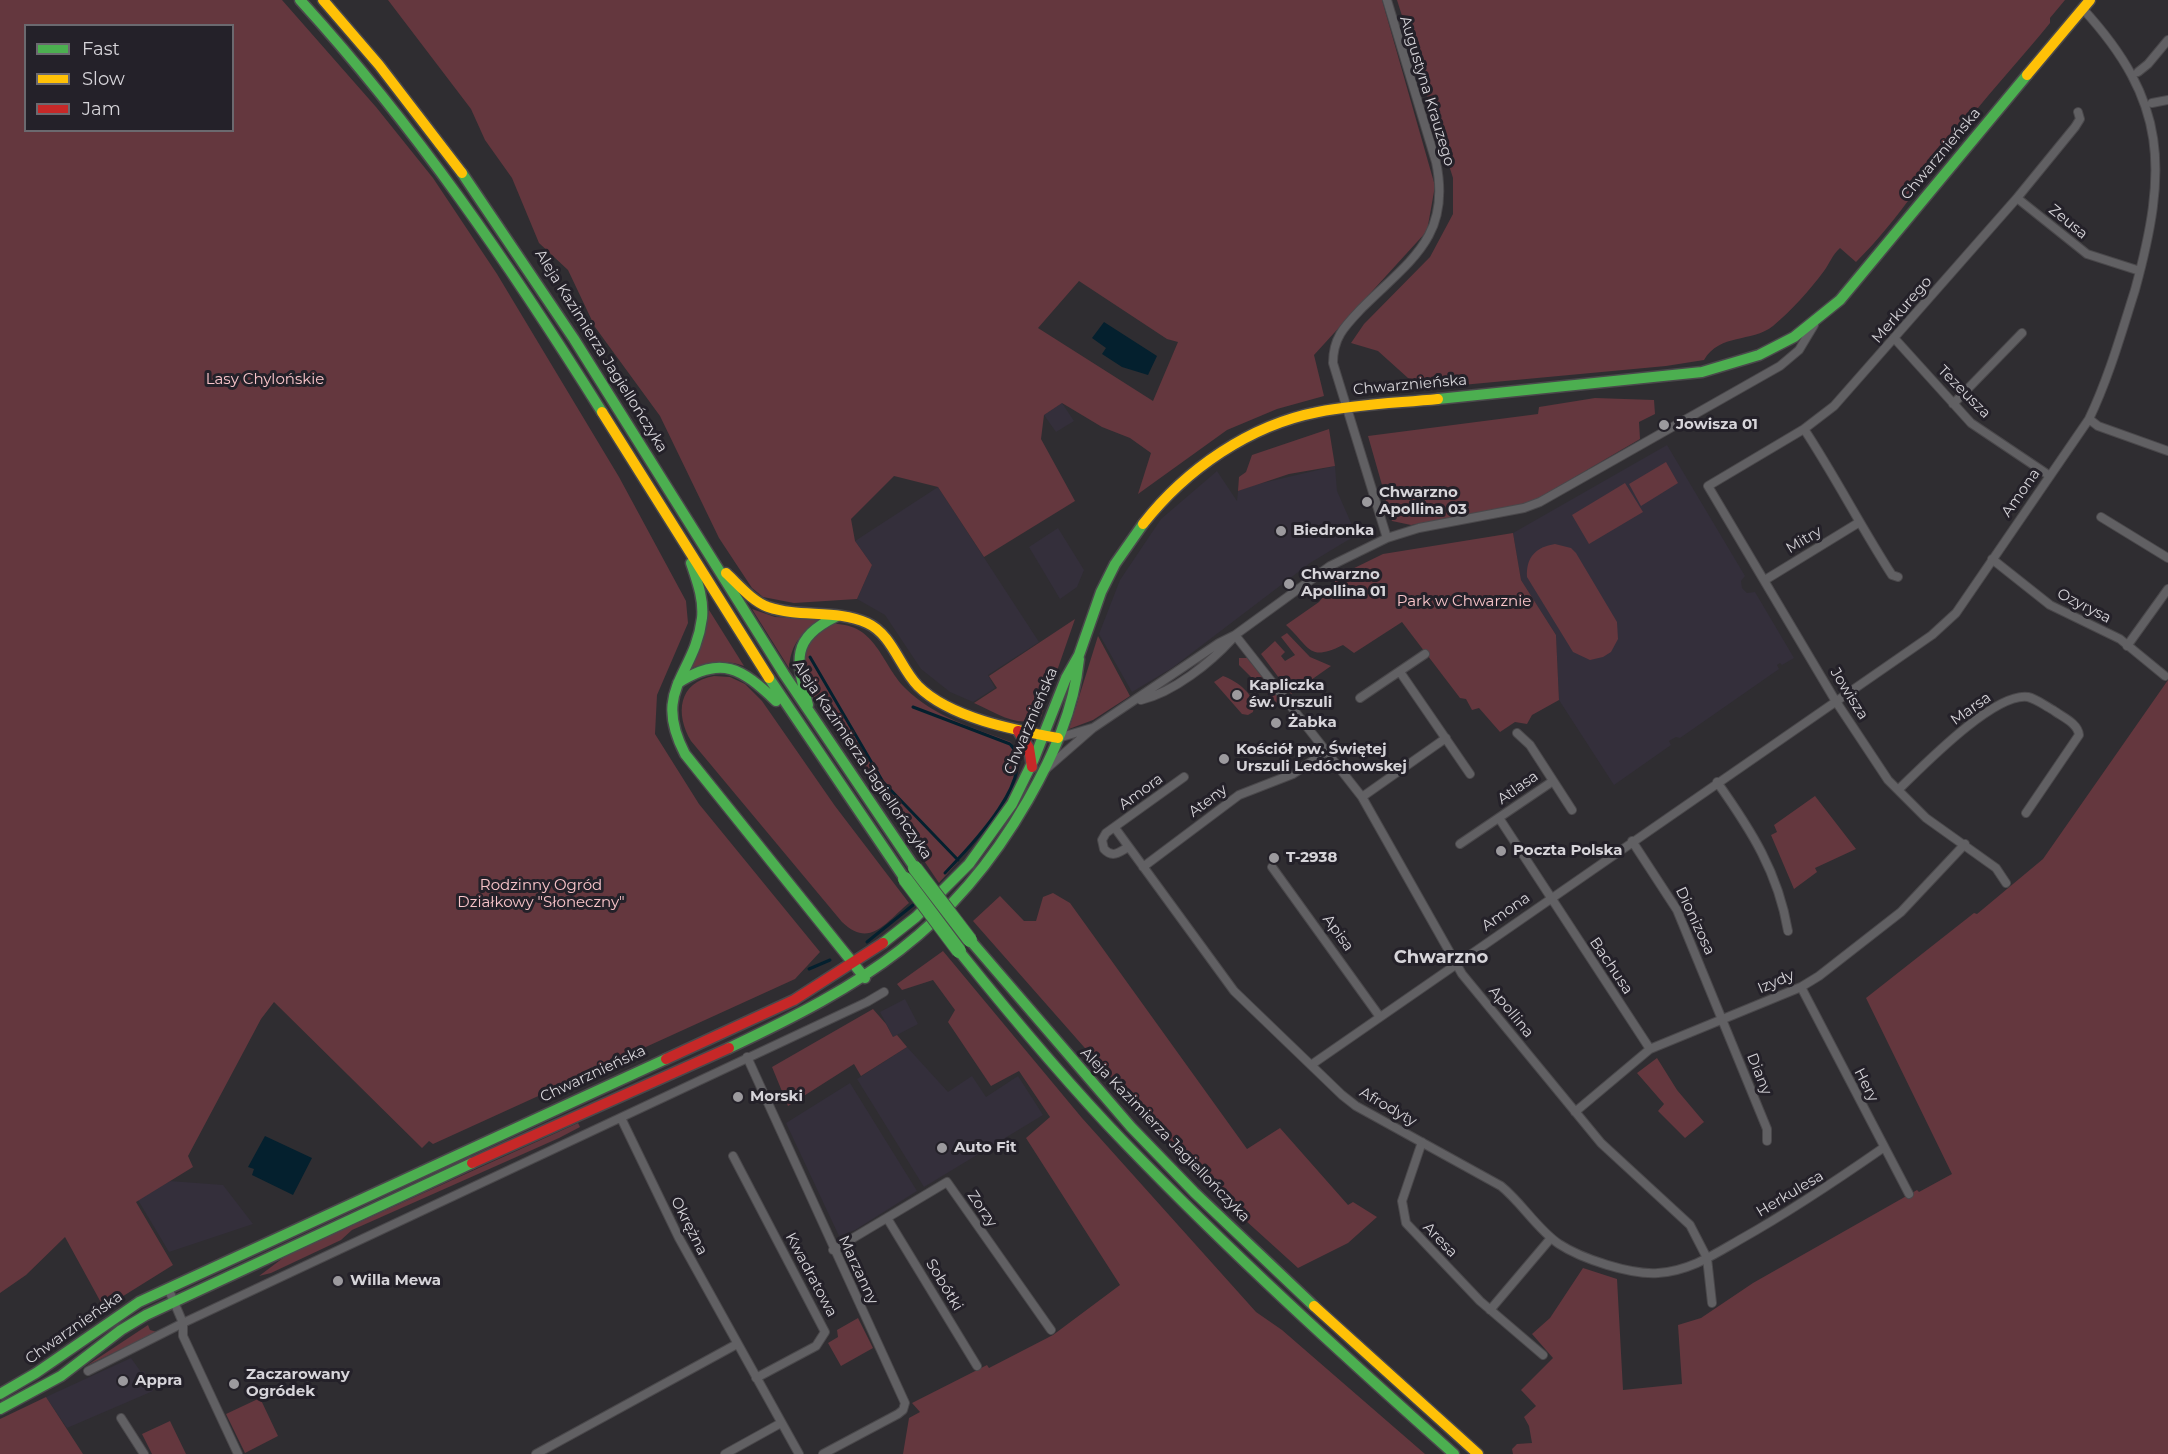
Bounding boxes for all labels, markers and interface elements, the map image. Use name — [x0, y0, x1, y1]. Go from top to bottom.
street label: Augustyna Krauzego — [1396, 14, 1458, 168]
legend — [24, 24, 234, 132]
text: Fast — [82, 38, 120, 60]
text: Slow — [82, 68, 125, 90]
text: Jam — [82, 98, 121, 120]
street label: Chwarznieńska — [1897, 104, 1985, 204]
street label: Zeusa — [2045, 201, 2091, 243]
street label: Aleja Kazimierza Jagiellończyka — [531, 246, 671, 456]
street label: Merkurego — [1868, 273, 1936, 347]
street label: Tezeusza — [1934, 362, 1994, 422]
park label: Lasy Chylońskie — [206, 371, 324, 389]
street label: Chwarznieńska — [1352, 371, 1468, 399]
place label: Jowisza 01 — [1676, 416, 1758, 434]
marker: Jowisza 01 — [1657, 418, 1671, 432]
street label: Amona — [1998, 465, 2044, 521]
place label: Chwarzno Apollina 03 — [1379, 484, 1467, 519]
marker: Chwarzno Apollina 03 — [1360, 495, 1374, 509]
place label: Biedronka — [1293, 522, 1374, 540]
street label: Mitry — [1783, 522, 1825, 558]
marker: Biedronka — [1274, 524, 1288, 538]
place label: Chwarzno Apollina 01 — [1301, 566, 1386, 601]
marker: Chwarzno Apollina 01 — [1282, 577, 1296, 591]
street label: Ozyrysa — [2054, 585, 2114, 627]
park label: Park w Chwarznie — [1397, 593, 1531, 611]
street label: Aleja Kazimierza Jagiellończyka — [789, 657, 935, 863]
street label: Chwarznieńska — [1000, 665, 1062, 777]
street label: Jowisza — [1826, 665, 1872, 723]
place label: Kapliczka św. Urszuli — [1249, 677, 1332, 712]
marker: Kapliczka św. Urszuli — [1230, 688, 1244, 702]
street label: Marsa — [1947, 689, 1995, 729]
place label: Żabka — [1288, 714, 1337, 732]
marker: Żabka — [1269, 716, 1283, 730]
place label: Kościół pw. Świętej Urszuli Ledóchowskej — [1236, 741, 1407, 776]
marker: Kościół pw. Świętej Urszuli Ledóchowskej — [1217, 752, 1231, 766]
street label: Atlasa — [1494, 767, 1542, 809]
street label: Amora — [1115, 770, 1167, 814]
street label: Ateny — [1185, 781, 1231, 821]
place label: Poczta Polska — [1513, 842, 1622, 860]
marker: Poczta Polska — [1494, 844, 1508, 858]
place label: T-2938 — [1286, 849, 1337, 867]
marker: T-2938 — [1267, 851, 1281, 865]
park label: Rodzinny Ogród Działkowy "Słoneczny" — [457, 877, 625, 912]
street label: Dionizosa — [1671, 884, 1719, 958]
street label: Amona — [1478, 889, 1534, 935]
street label: Apisa — [1319, 911, 1357, 955]
street label: Bachusa — [1585, 934, 1637, 998]
district label: Chwarzno — [1394, 947, 1488, 969]
street label: Izydy — [1755, 966, 1797, 998]
street label: Apollina — [1485, 982, 1537, 1042]
street label: Chwarznieńska — [537, 1042, 649, 1106]
street label: Aleja Kazimierza Jagiellończyka — [1077, 1044, 1253, 1226]
street label: Diany — [1743, 1051, 1775, 1097]
street label: Hery — [1850, 1065, 1882, 1105]
street label: Afrodyty — [1356, 1083, 1420, 1131]
place label: Morski — [750, 1088, 803, 1106]
marker: Morski — [731, 1090, 745, 1104]
place label: Auto Fit — [954, 1139, 1017, 1157]
marker: Auto Fit — [935, 1141, 949, 1155]
street label: Herkulesa — [1753, 1167, 1827, 1221]
street label: Zorzy — [963, 1187, 1001, 1231]
street label: Okrężna — [667, 1194, 711, 1258]
street label: Aresa — [1419, 1219, 1461, 1261]
street label: Kwadratowa — [781, 1230, 841, 1320]
street label: Marzanny — [834, 1233, 882, 1307]
street label: Sobótki — [922, 1256, 966, 1314]
place label: Willa Mewa — [350, 1272, 441, 1290]
marker: Willa Mewa — [331, 1274, 345, 1288]
street label: Chwarznieńska — [22, 1288, 126, 1368]
place label: Zaczarowany Ogródek — [246, 1366, 350, 1401]
place label: Appra — [135, 1372, 182, 1390]
marker: Appra — [116, 1374, 130, 1388]
marker: Zaczarowany Ogródek — [227, 1377, 241, 1391]

